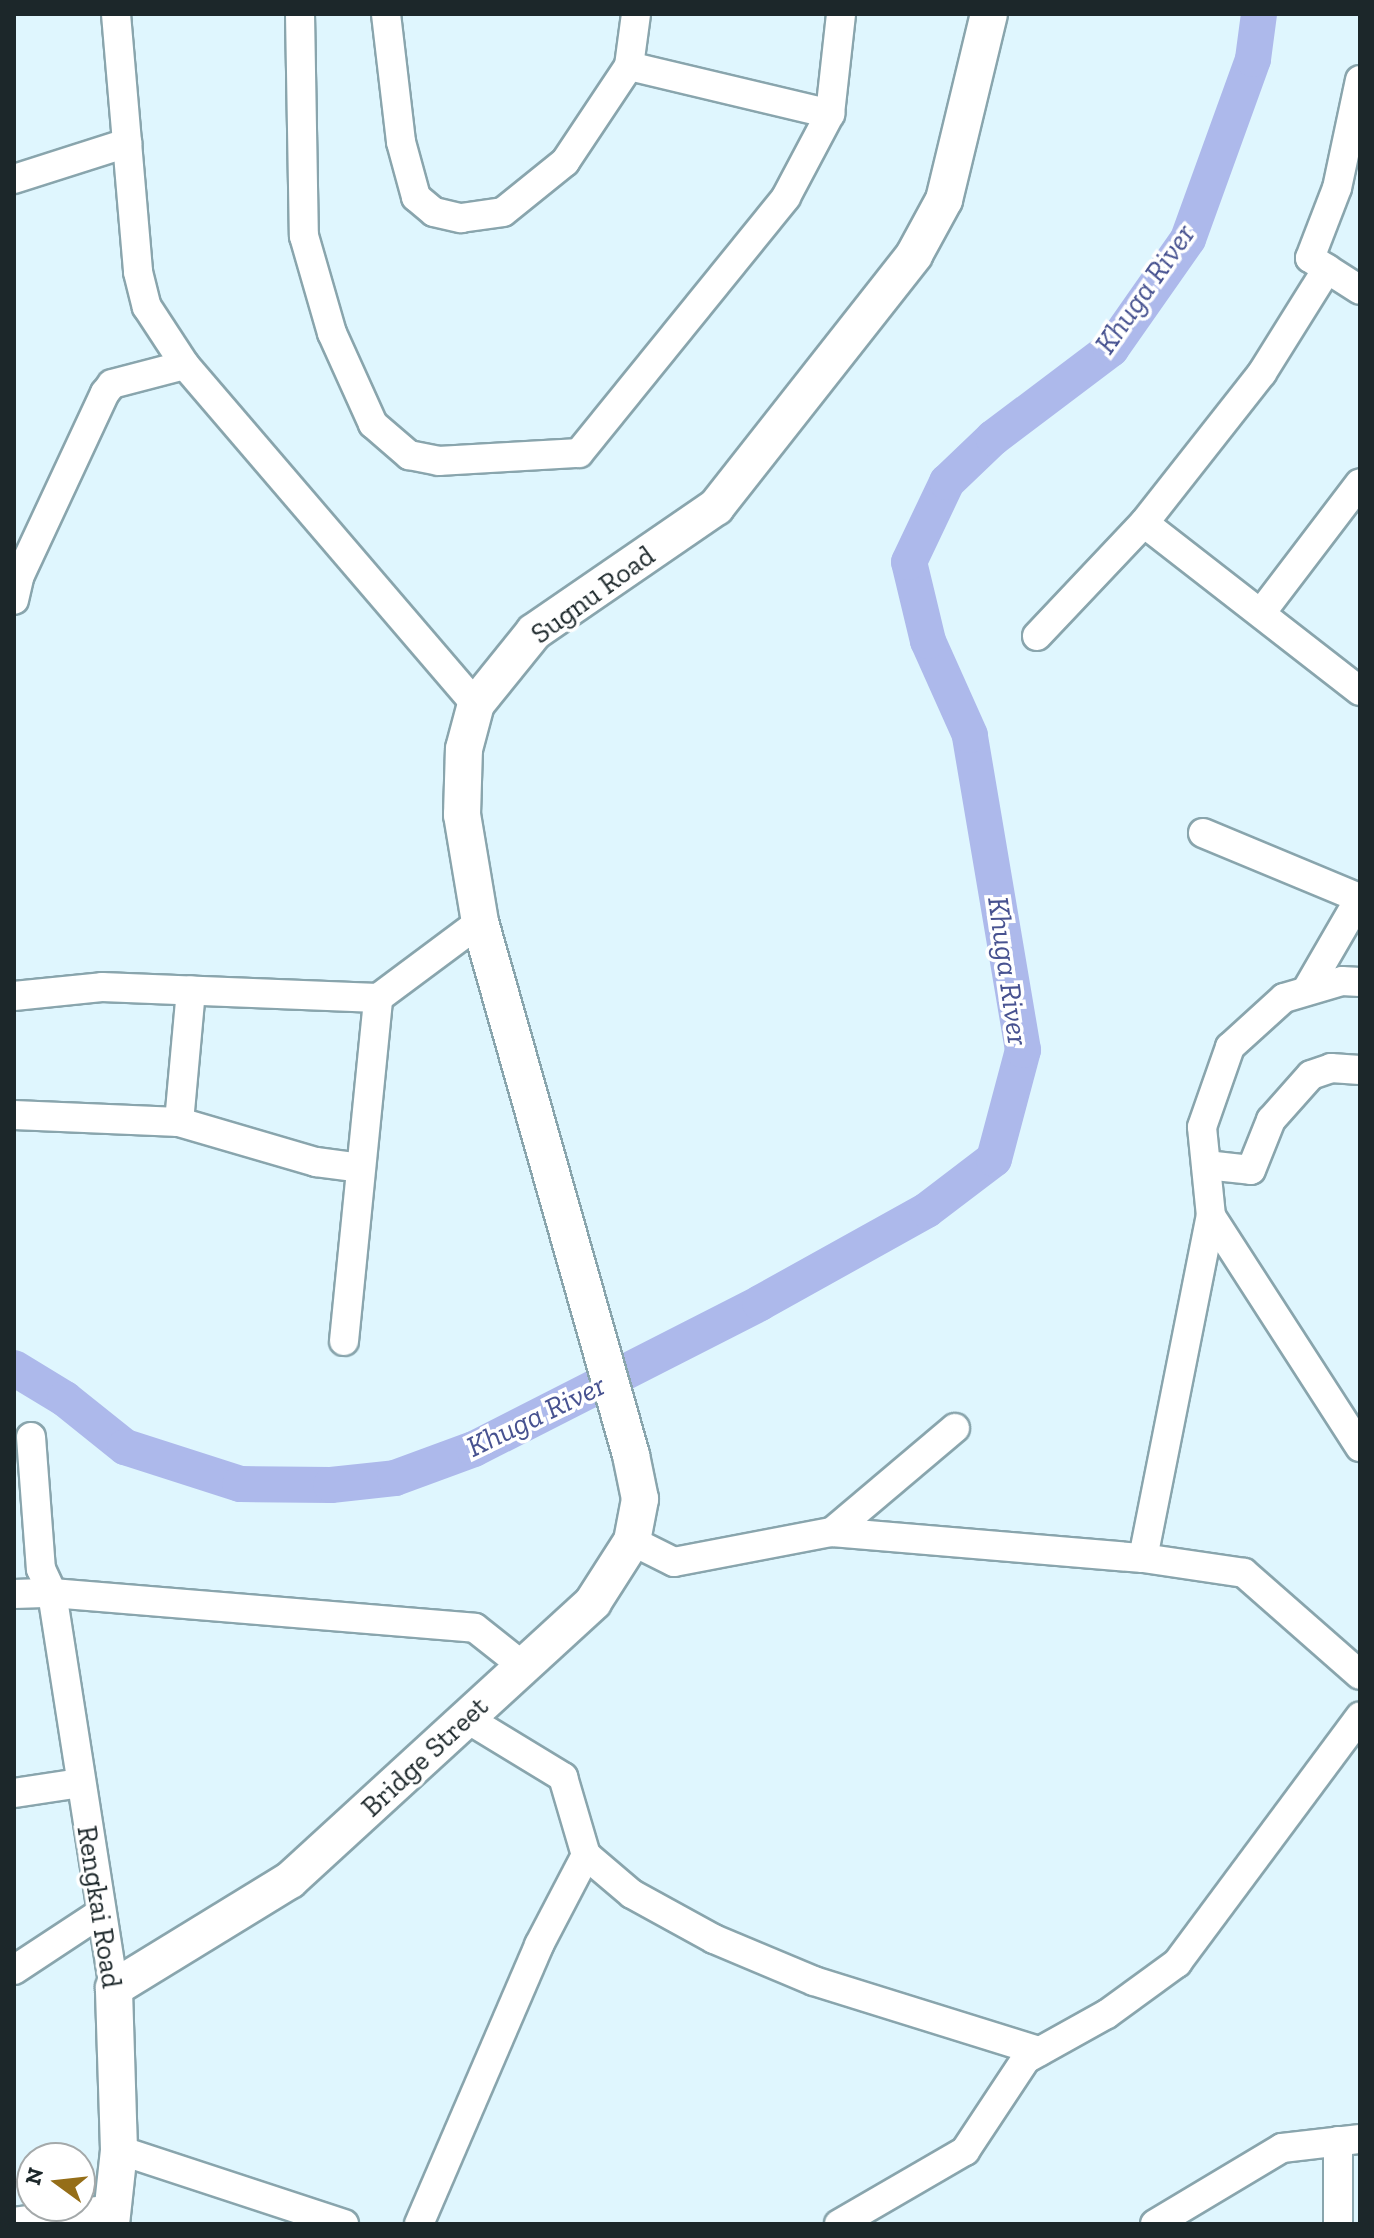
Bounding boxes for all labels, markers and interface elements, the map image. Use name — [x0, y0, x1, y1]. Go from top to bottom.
water label: Khuga River — [1087, 217, 1203, 361]
street label: Sugnu Road — [525, 539, 661, 651]
water label: Khuga River — [980, 894, 1036, 1048]
water label: Khuga River — [461, 1367, 611, 1465]
street label: Bridge Street — [355, 1690, 495, 1824]
street label: Rengkai Road — [70, 1823, 128, 1991]
north arrow — [16, 2142, 96, 2222]
text: N — [19, 2165, 49, 2188]

